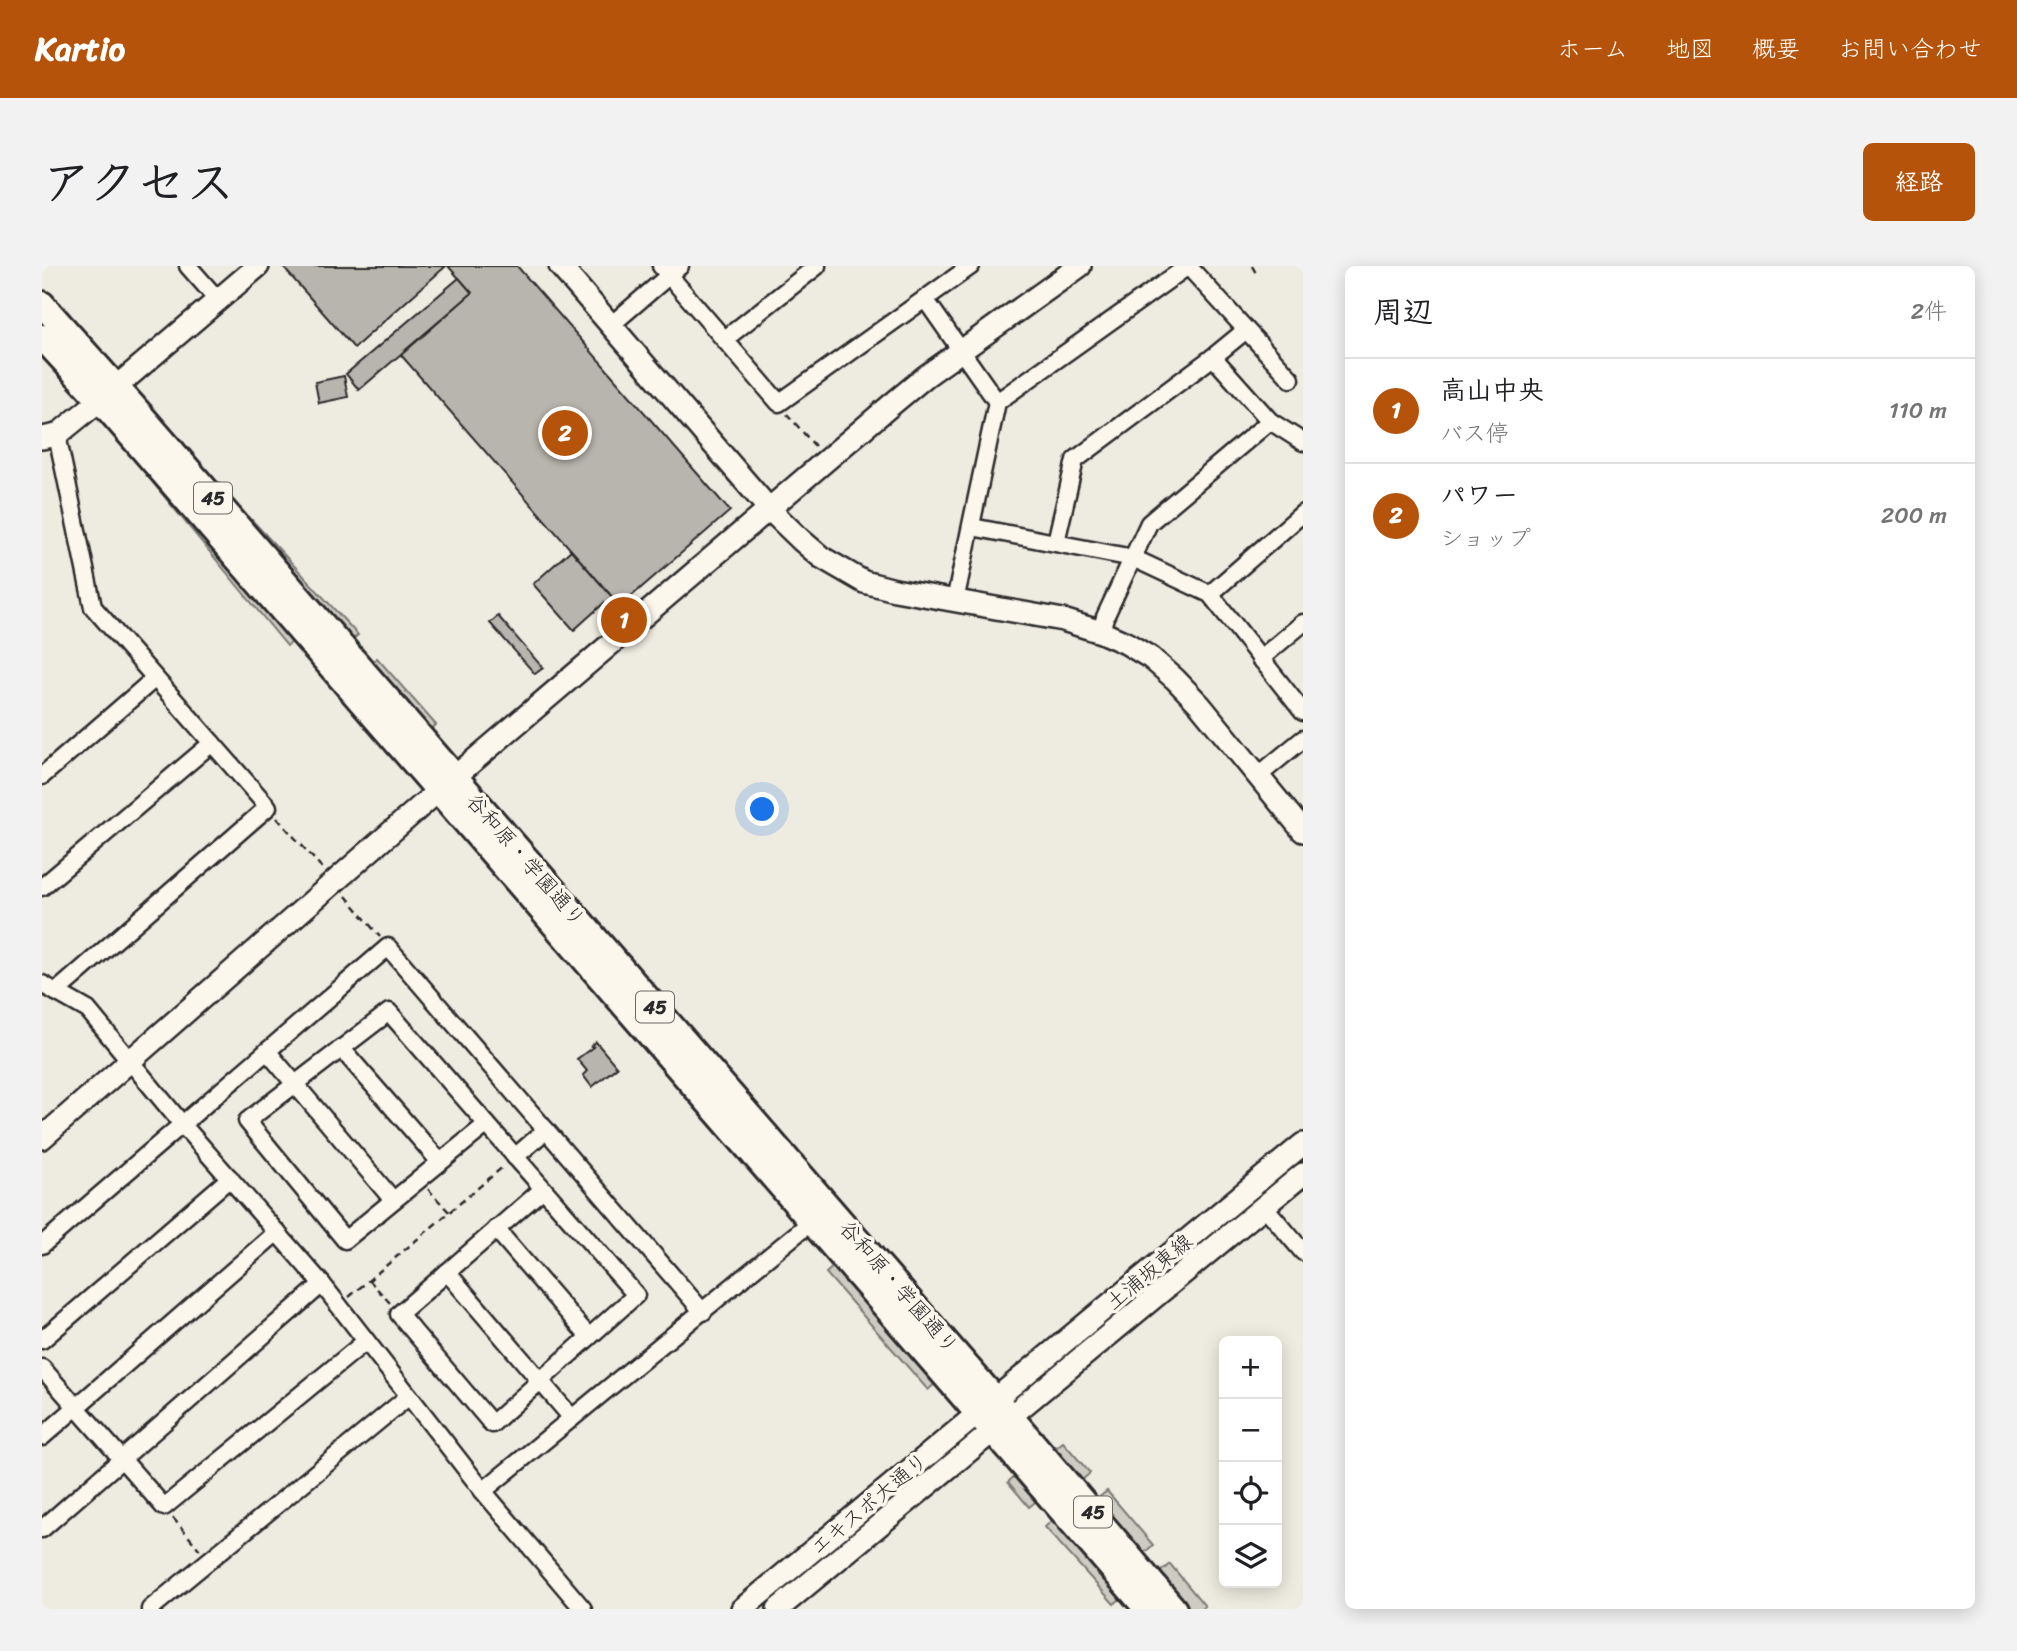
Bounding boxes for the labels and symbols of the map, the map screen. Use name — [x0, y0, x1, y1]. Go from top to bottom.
pin: 2 — [542, 407, 588, 459]
road number: 45 — [194, 482, 232, 514]
pin: 1 — [601, 594, 647, 646]
street label: 谷和原・学園通り — [457, 784, 595, 936]
your location — [745, 792, 779, 826]
road number: 45 — [636, 992, 674, 1022]
street label: 谷和原・学園通り — [830, 1211, 968, 1363]
street label: 土浦坂東線 — [1097, 1224, 1201, 1320]
street label: エキスポ大通り — [801, 1443, 937, 1565]
road number: 45 — [1074, 1496, 1112, 1528]

